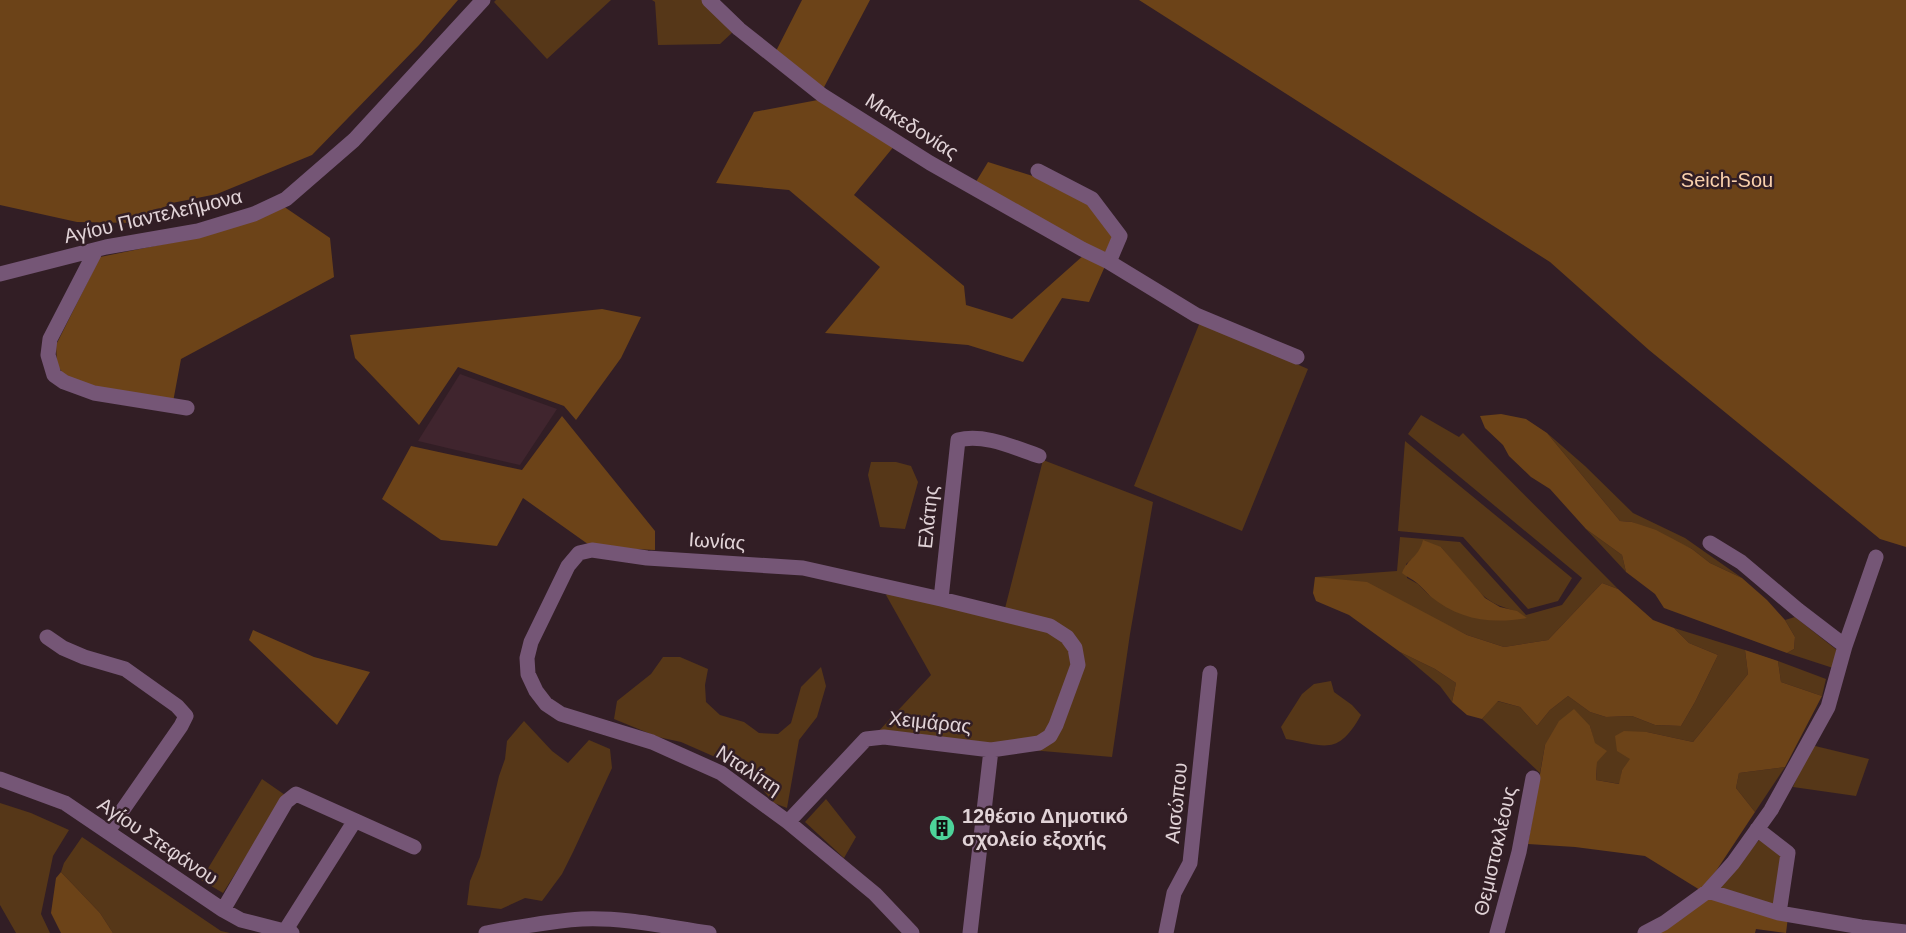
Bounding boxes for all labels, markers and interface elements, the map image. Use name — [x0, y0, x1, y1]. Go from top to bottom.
street label: Μακεδονίας — [862, 89, 963, 163]
park label: Seich-Sou — [1681, 169, 1773, 191]
street label: Αγίου Παντελεήμονα — [62, 185, 244, 247]
street label: Ελάτης — [914, 484, 942, 550]
street label: Ιωνίας — [688, 528, 746, 554]
street label: Χειμάρας — [888, 707, 972, 737]
street label: Νταλίπη — [712, 741, 786, 799]
street label: Αισώπου — [1161, 762, 1191, 844]
street label: Θεμιστοκλέους — [1469, 784, 1521, 918]
street label: Αγίου Στεφάνου — [94, 793, 222, 889]
place label: 12θέσιο Δημοτικό σχολείο εξοχής — [962, 805, 1128, 850]
building icon: 12θέσιο Δημοτικό σχολείο εξοχής — [927, 813, 957, 843]

